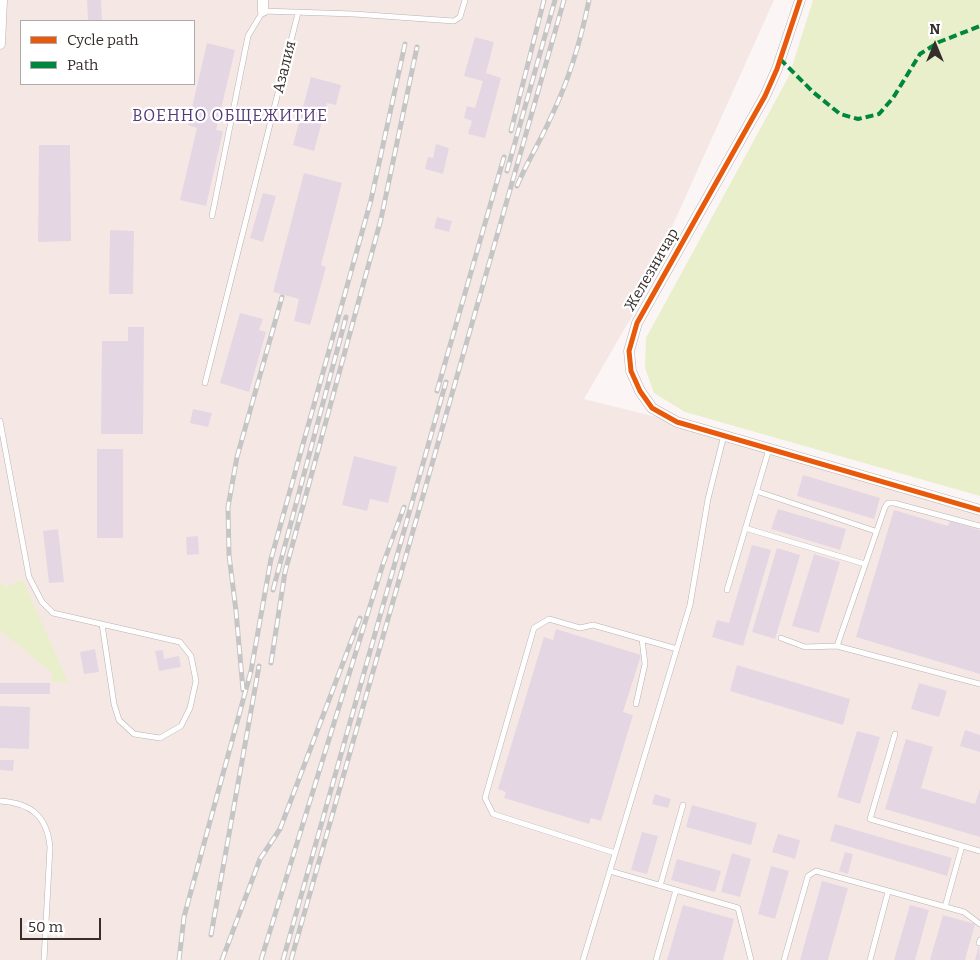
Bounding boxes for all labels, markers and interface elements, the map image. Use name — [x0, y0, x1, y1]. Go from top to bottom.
legend — [20, 20, 195, 85]
north arrow — [910, 20, 960, 70]
text: N — [930, 21, 940, 38]
text: Cycle path — [67, 31, 139, 49]
street label: Азалия — [270, 39, 300, 95]
text: Path — [67, 56, 98, 74]
district label: ВОЕННО ОБЩЕЖИТИЕ — [130, 107, 330, 127]
street label: Железничар — [621, 225, 683, 315]
scale bar — [22, 908, 104, 940]
text: 50 m — [28, 918, 63, 936]

